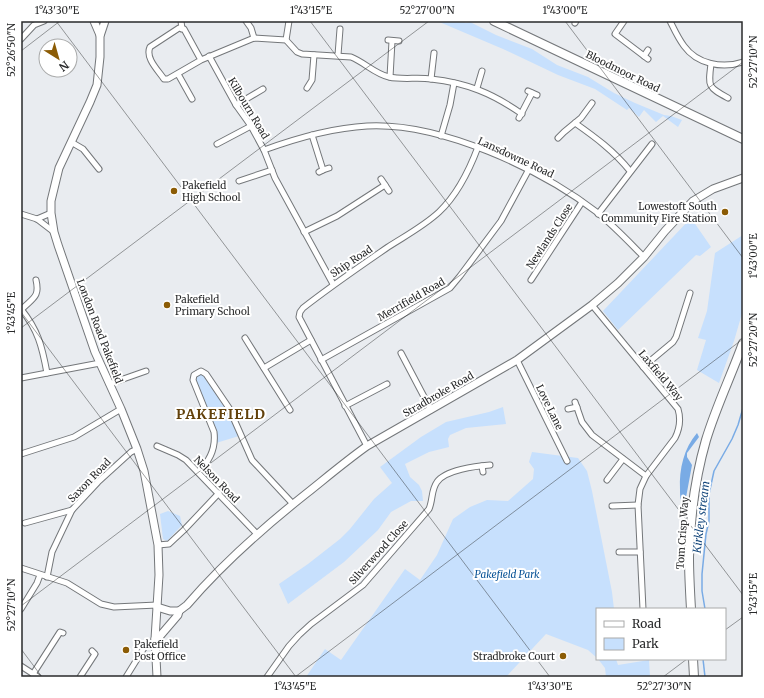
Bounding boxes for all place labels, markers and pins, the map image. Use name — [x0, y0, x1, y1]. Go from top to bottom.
place label: Pakefield High School — [182, 179, 241, 204]
marker: Pakefield High School — [169, 186, 179, 196]
place label: Lowestoft South Community Fire Station — [601, 200, 717, 225]
marker: Lowestoft South Community Fire Station — [720, 207, 730, 217]
place label: Pakefield Primary School — [175, 293, 250, 318]
marker: Pakefield Primary School — [162, 300, 172, 310]
place label: Pakefield Post Office — [134, 638, 186, 663]
marker: Pakefield Post Office — [121, 645, 131, 655]
place label: Stradbroke Court — [473, 650, 555, 663]
marker: Stradbroke Court — [558, 651, 568, 661]

